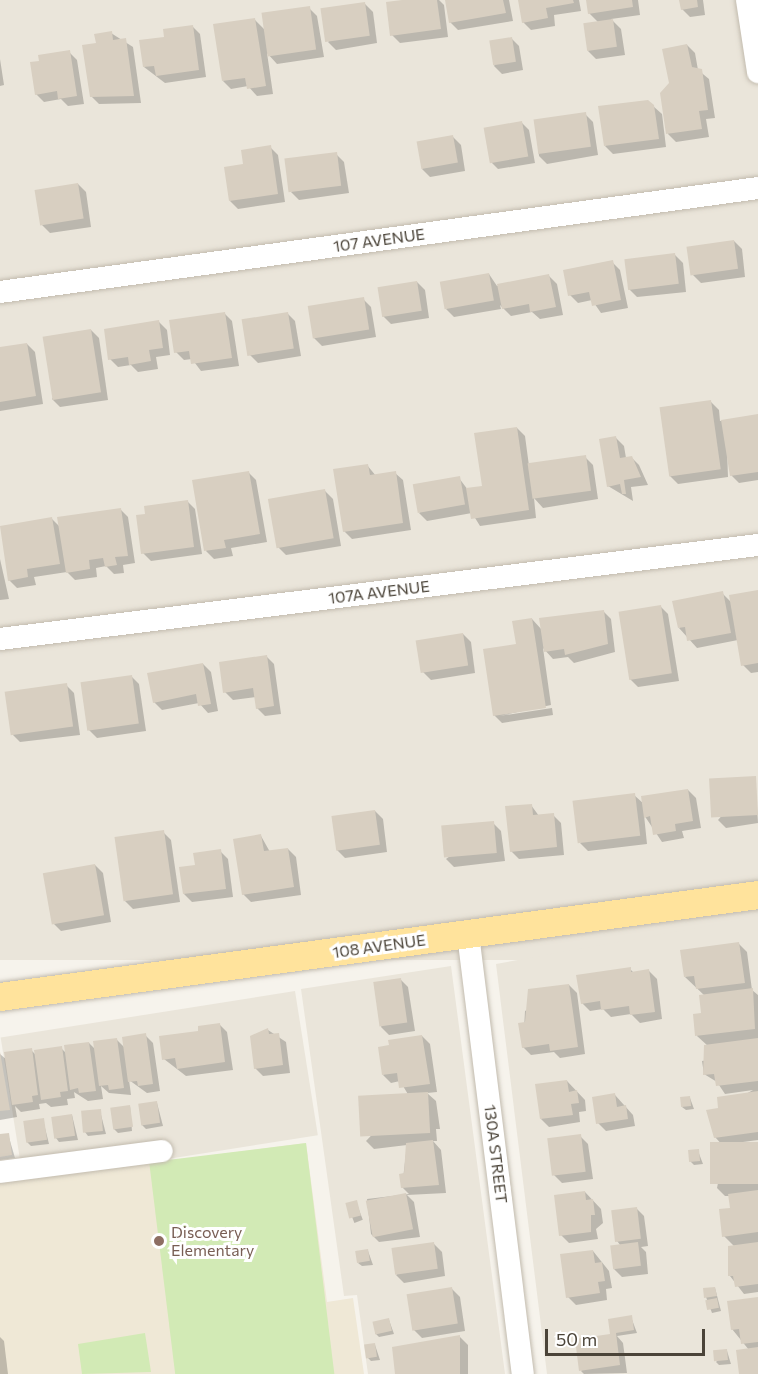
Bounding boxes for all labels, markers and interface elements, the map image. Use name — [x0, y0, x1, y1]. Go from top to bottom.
street label: 107 AVENUE — [332, 224, 426, 256]
street label: 107A AVENUE — [327, 576, 431, 608]
street label: 108 AVENUE — [331, 930, 427, 962]
street label: 130A STREET — [480, 1103, 512, 1205]
place label: Discovery Elementary — [171, 1222, 254, 1260]
marker: Discovery Elementary — [152, 1234, 166, 1248]
scale bar — [548, 1317, 708, 1355]
text: 50 m — [556, 1328, 597, 1350]

